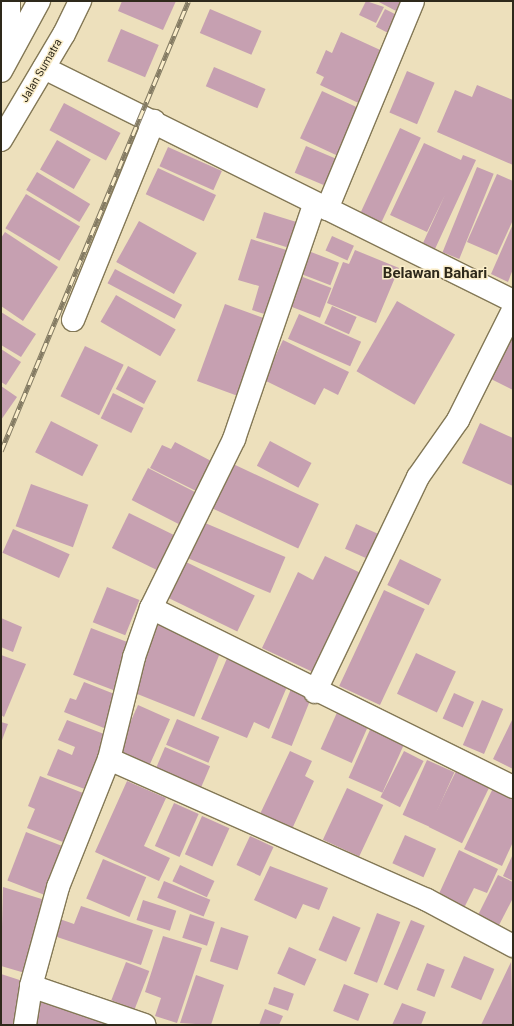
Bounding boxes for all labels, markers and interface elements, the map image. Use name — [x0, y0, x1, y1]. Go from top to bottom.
street label: Jalan Sumatra — [19, 37, 65, 105]
district label: Belawan Bahari — [383, 265, 487, 283]

